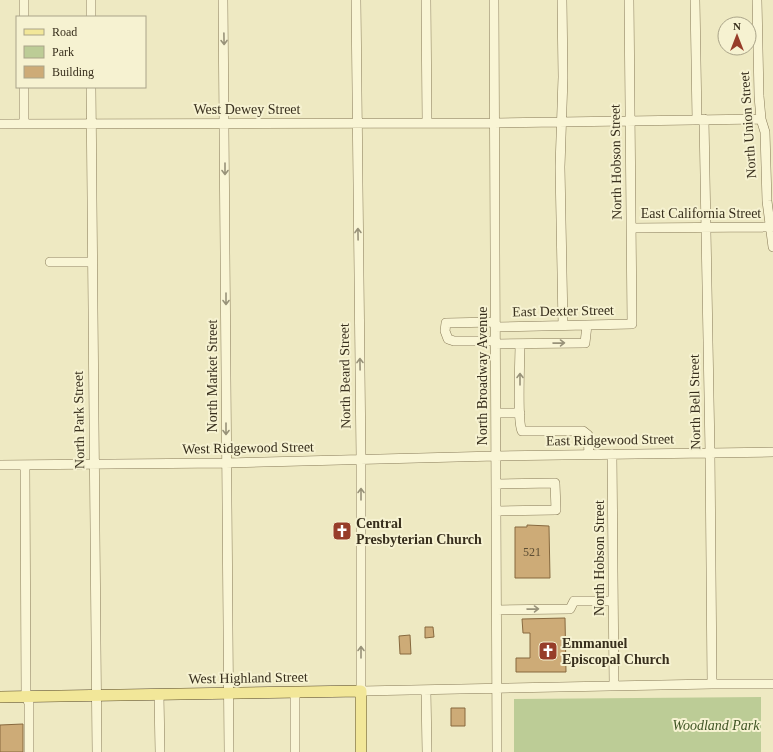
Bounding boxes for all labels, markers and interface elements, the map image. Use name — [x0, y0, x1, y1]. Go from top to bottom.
legend — [16, 16, 146, 88]
north arrow — [717, 16, 757, 56]
text: N — [733, 20, 741, 32]
text: Road — [52, 25, 77, 39]
one-way arrow — [220, 32, 228, 45]
text: Park — [52, 45, 74, 59]
text: Building — [52, 65, 94, 79]
street label: North Union Street — [737, 71, 759, 179]
street label: West Dewey Street — [194, 102, 301, 117]
street label: North Hobson Street — [607, 104, 625, 220]
one-way arrow — [221, 162, 229, 175]
street label: East California Street — [641, 206, 761, 221]
one-way arrow — [354, 228, 362, 241]
one-way arrow — [222, 292, 229, 305]
street label: East Dexter Street — [512, 303, 614, 319]
street label: North Broadway Avenue — [475, 307, 490, 445]
street label: North Market Street — [205, 320, 220, 432]
street label: North Beard Street — [337, 323, 353, 429]
one-way arrow — [552, 340, 565, 347]
street label: North Bell Street — [687, 354, 703, 450]
one-way arrow — [356, 358, 364, 371]
street label: North Park Street — [71, 371, 87, 469]
one-way arrow — [516, 373, 524, 386]
one-way arrow — [222, 422, 230, 435]
street label: East Ridgewood Street — [546, 431, 674, 449]
street label: West Ridgewood Street — [182, 439, 314, 457]
one-way arrow — [357, 488, 365, 501]
street label: North Hobson Street — [592, 500, 607, 616]
place label: Central Presbyterian Church — [356, 516, 482, 547]
church icon: Central Presbyterian Church — [331, 520, 353, 542]
house number: 521 — [523, 545, 541, 559]
one-way arrow — [526, 606, 539, 613]
place label: Emmanuel Episcopal Church — [562, 636, 670, 667]
church icon: Emmanuel Episcopal Church — [537, 640, 559, 662]
one-way arrow — [357, 646, 365, 659]
street label: West Highland Street — [188, 669, 308, 687]
park label: Woodland Park — [673, 718, 760, 733]

